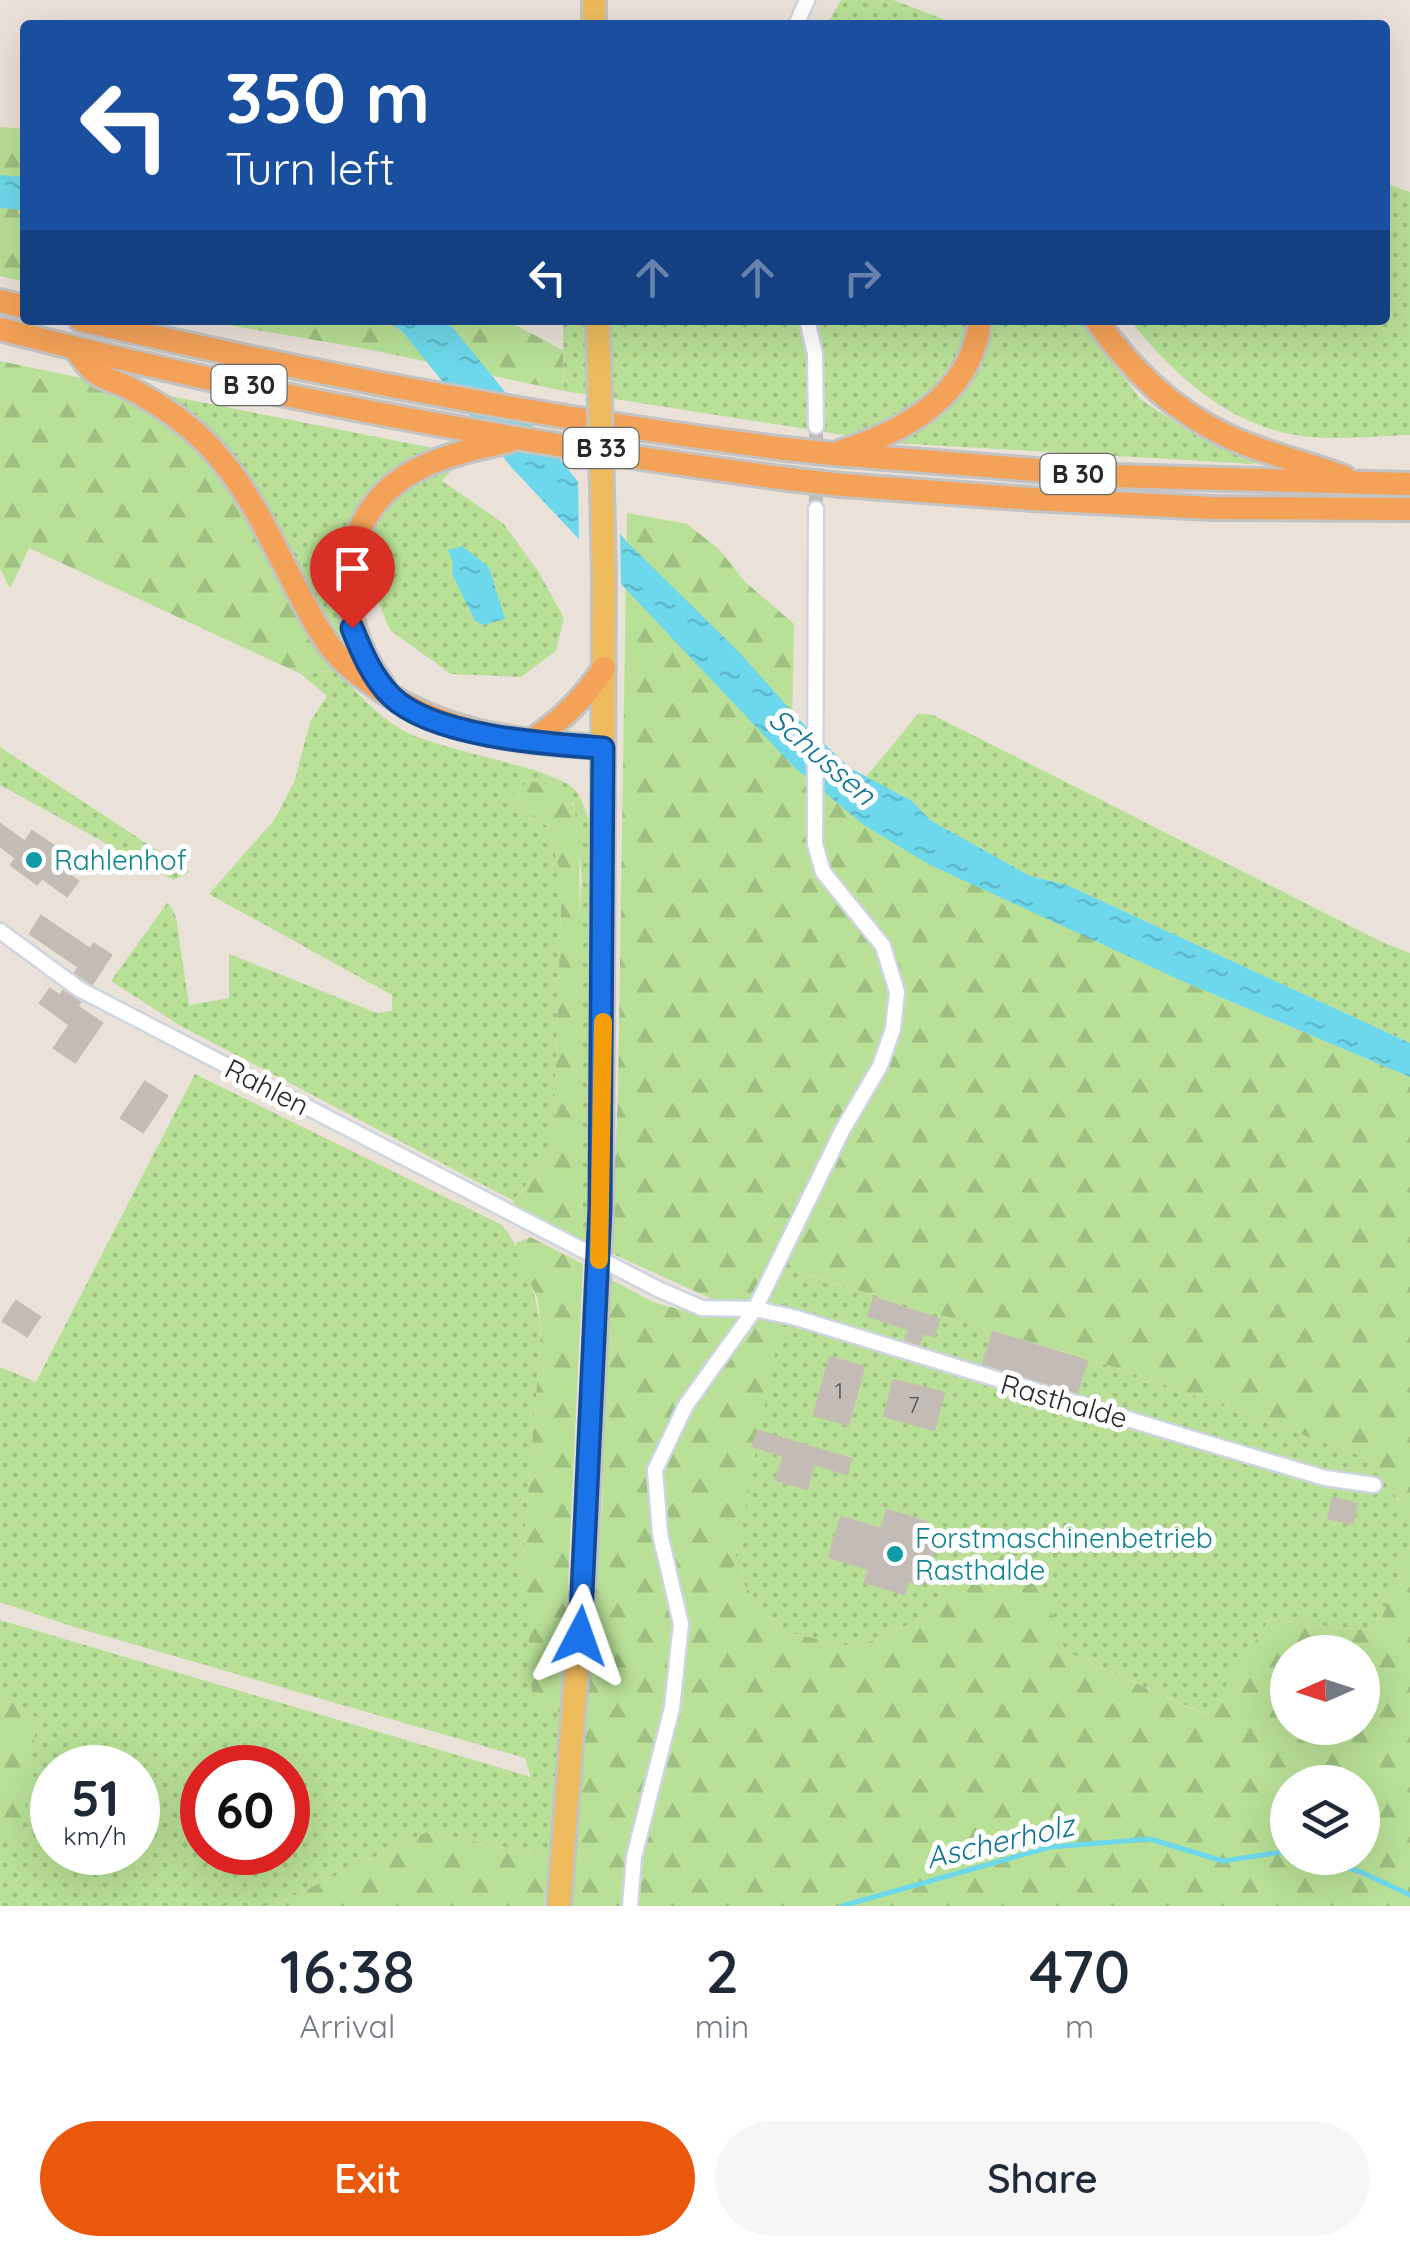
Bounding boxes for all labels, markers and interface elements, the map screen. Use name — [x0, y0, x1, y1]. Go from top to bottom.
text: 350 m — [225, 53, 430, 141]
icon: left — [60, 60, 190, 190]
text: Turn left — [225, 140, 395, 196]
icon: left — [520, 250, 575, 305]
icon: ahead — [625, 250, 680, 305]
icon: ahead — [730, 250, 785, 305]
icon: right — [835, 250, 890, 305]
road number: B 30 — [212, 365, 286, 405]
road number: B 33 — [564, 428, 638, 468]
road number: B 30 — [1040, 454, 1116, 494]
pin — [310, 526, 395, 629]
icon: arrive — [325, 541, 380, 596]
water label: Schussen — [762, 700, 884, 813]
place label: Rahlenhof — [54, 842, 187, 877]
marker: Rahlenhof — [23, 849, 45, 871]
street label: Rahlen — [219, 1051, 315, 1123]
street label: Rasthalde — [997, 1366, 1132, 1435]
house number: 1 — [835, 1377, 843, 1405]
house number: 7 — [908, 1391, 920, 1419]
place label: Forstmaschinenbetrieb Rasthalde — [915, 1520, 1213, 1587]
marker: Forstmaschinenbetrieb Rasthalde — [884, 1543, 906, 1565]
position arrow — [528, 1584, 632, 1688]
north arrow — [1270, 1635, 1380, 1745]
map controls — [1270, 1635, 1380, 1875]
speed limit sign: 60 — [180, 1745, 310, 1875]
button: layers — [1270, 1765, 1380, 1875]
text: 51 — [71, 1766, 119, 1829]
water label: Ascherholz — [922, 1805, 1080, 1877]
text: km/h — [63, 1820, 127, 1851]
text: 16:38 — [280, 1933, 415, 2008]
text: 2 — [705, 1933, 739, 2008]
text: 470 — [1029, 1933, 1130, 2008]
text: Arrival — [300, 2006, 395, 2046]
text: min — [695, 2006, 749, 2046]
text: m — [1065, 2006, 1094, 2046]
button: Exit — [40, 2121, 695, 2236]
button: Share — [715, 2121, 1370, 2236]

